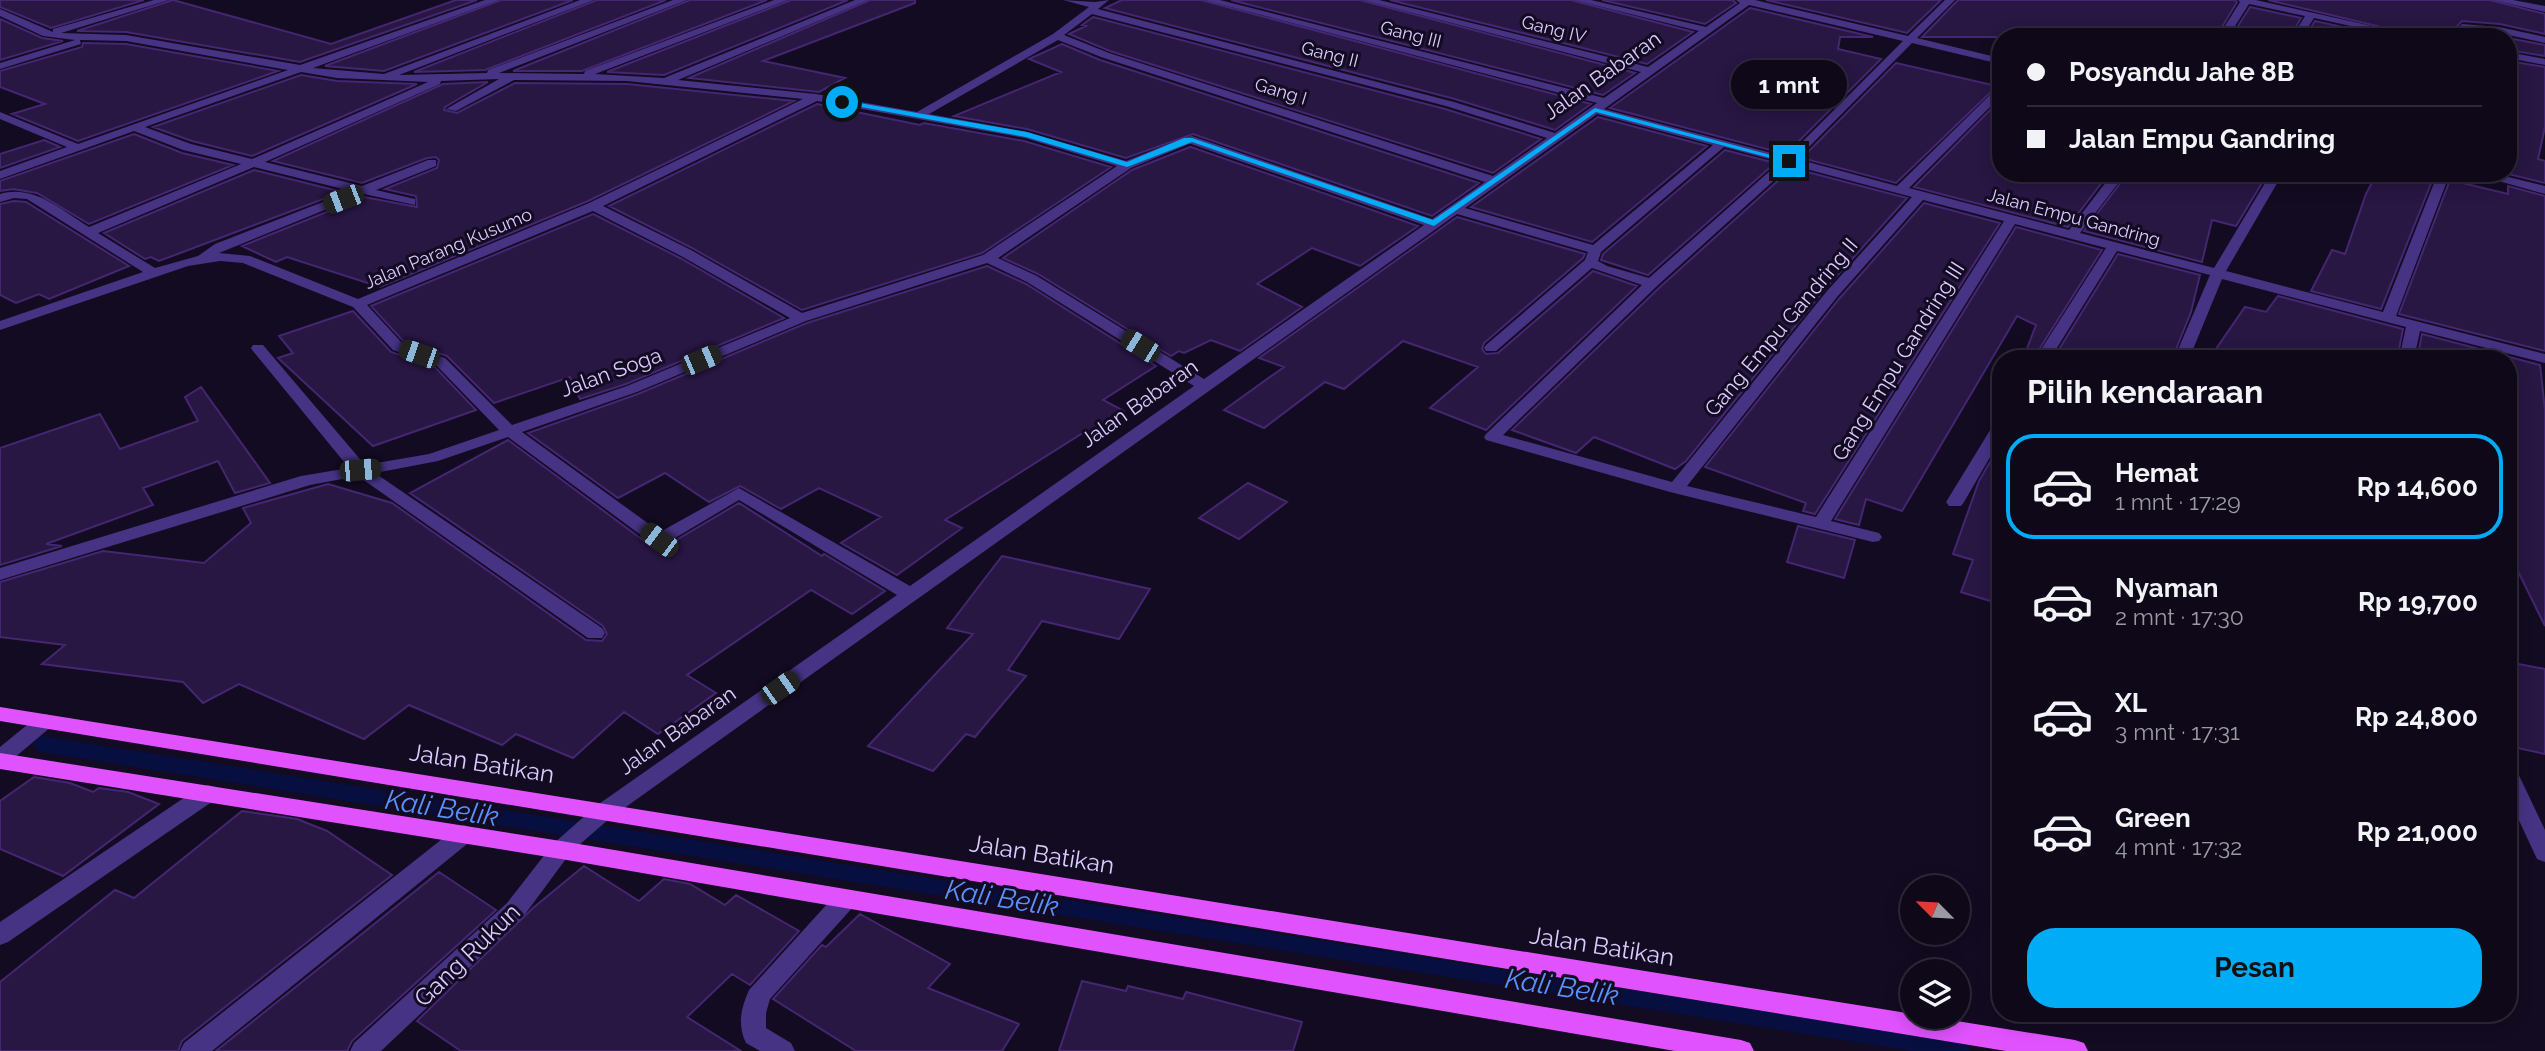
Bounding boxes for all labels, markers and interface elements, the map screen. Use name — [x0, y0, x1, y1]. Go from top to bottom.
street label: Gang IV — [1520, 11, 1588, 47]
street label: Gang III — [1378, 16, 1444, 52]
street label: Jalan Babaran — [1539, 25, 1665, 125]
street label: Gang II — [1299, 37, 1361, 71]
text: Posyandu Jahe 8B — [2069, 57, 2294, 87]
callout: 1 mnt — [1731, 60, 1847, 108]
text: 1 mnt — [1759, 71, 1819, 98]
street label: Gang I — [1252, 73, 1310, 109]
route start — [826, 86, 858, 118]
text: Jalan Empu Gandring — [2069, 124, 2335, 154]
route end — [1773, 145, 1805, 177]
car — [320, 182, 367, 216]
street label: Jalan Empu Gandring — [1985, 184, 2163, 250]
street label: Jalan Parang Kusumo — [361, 203, 535, 293]
street label: Gang Empu Gandring II — [1699, 233, 1863, 421]
street label: Gang Empu Gandring III — [1827, 257, 1969, 465]
car — [1117, 326, 1164, 366]
car — [396, 337, 443, 371]
street label: Jalan Soga — [557, 342, 665, 402]
car — [678, 342, 725, 378]
street label: Jalan Babaran — [1076, 353, 1202, 453]
text: Pilih kendaraan — [2027, 373, 2263, 410]
icon: car — [2031, 455, 2094, 518]
car — [339, 458, 382, 482]
text: Hemat — [2115, 458, 2199, 488]
text: Rp 14,600 — [2357, 472, 2478, 502]
text: 1 mnt · 17:29 — [2115, 488, 2241, 515]
car — [636, 519, 683, 561]
icon: car — [2031, 570, 2094, 633]
text: Nyaman — [2115, 573, 2219, 603]
text: Rp 19,700 — [2358, 587, 2478, 617]
text: 2 mnt · 17:30 — [2115, 603, 2244, 630]
car — [757, 667, 804, 709]
street label: Jalan Babaran — [614, 680, 740, 780]
icon: car — [2031, 685, 2094, 748]
text: XL — [2115, 688, 2147, 718]
text: Rp 24,800 — [2355, 702, 2478, 732]
text: 3 mnt · 17:31 — [2115, 718, 2240, 745]
street label: Jalan Batikan — [408, 737, 556, 789]
water label: Kali Belik — [383, 783, 501, 833]
icon: car — [2031, 800, 2094, 863]
text: Green — [2115, 803, 2191, 833]
text: Rp 21,000 — [2357, 817, 2478, 847]
street label: Jalan Batikan — [968, 828, 1116, 880]
text: 4 mnt · 17:32 — [2115, 833, 2242, 860]
water label: Kali Belik — [943, 873, 1061, 923]
north arrow — [1900, 875, 1970, 945]
map controls — [1900, 875, 1970, 1029]
street label: Gang Rukun — [408, 897, 526, 1013]
street label: Jalan Batikan — [1528, 920, 1676, 972]
button: Pesan — [2027, 928, 2482, 1008]
button: layers — [1900, 959, 1970, 1029]
water label: Kali Belik — [1503, 962, 1621, 1012]

